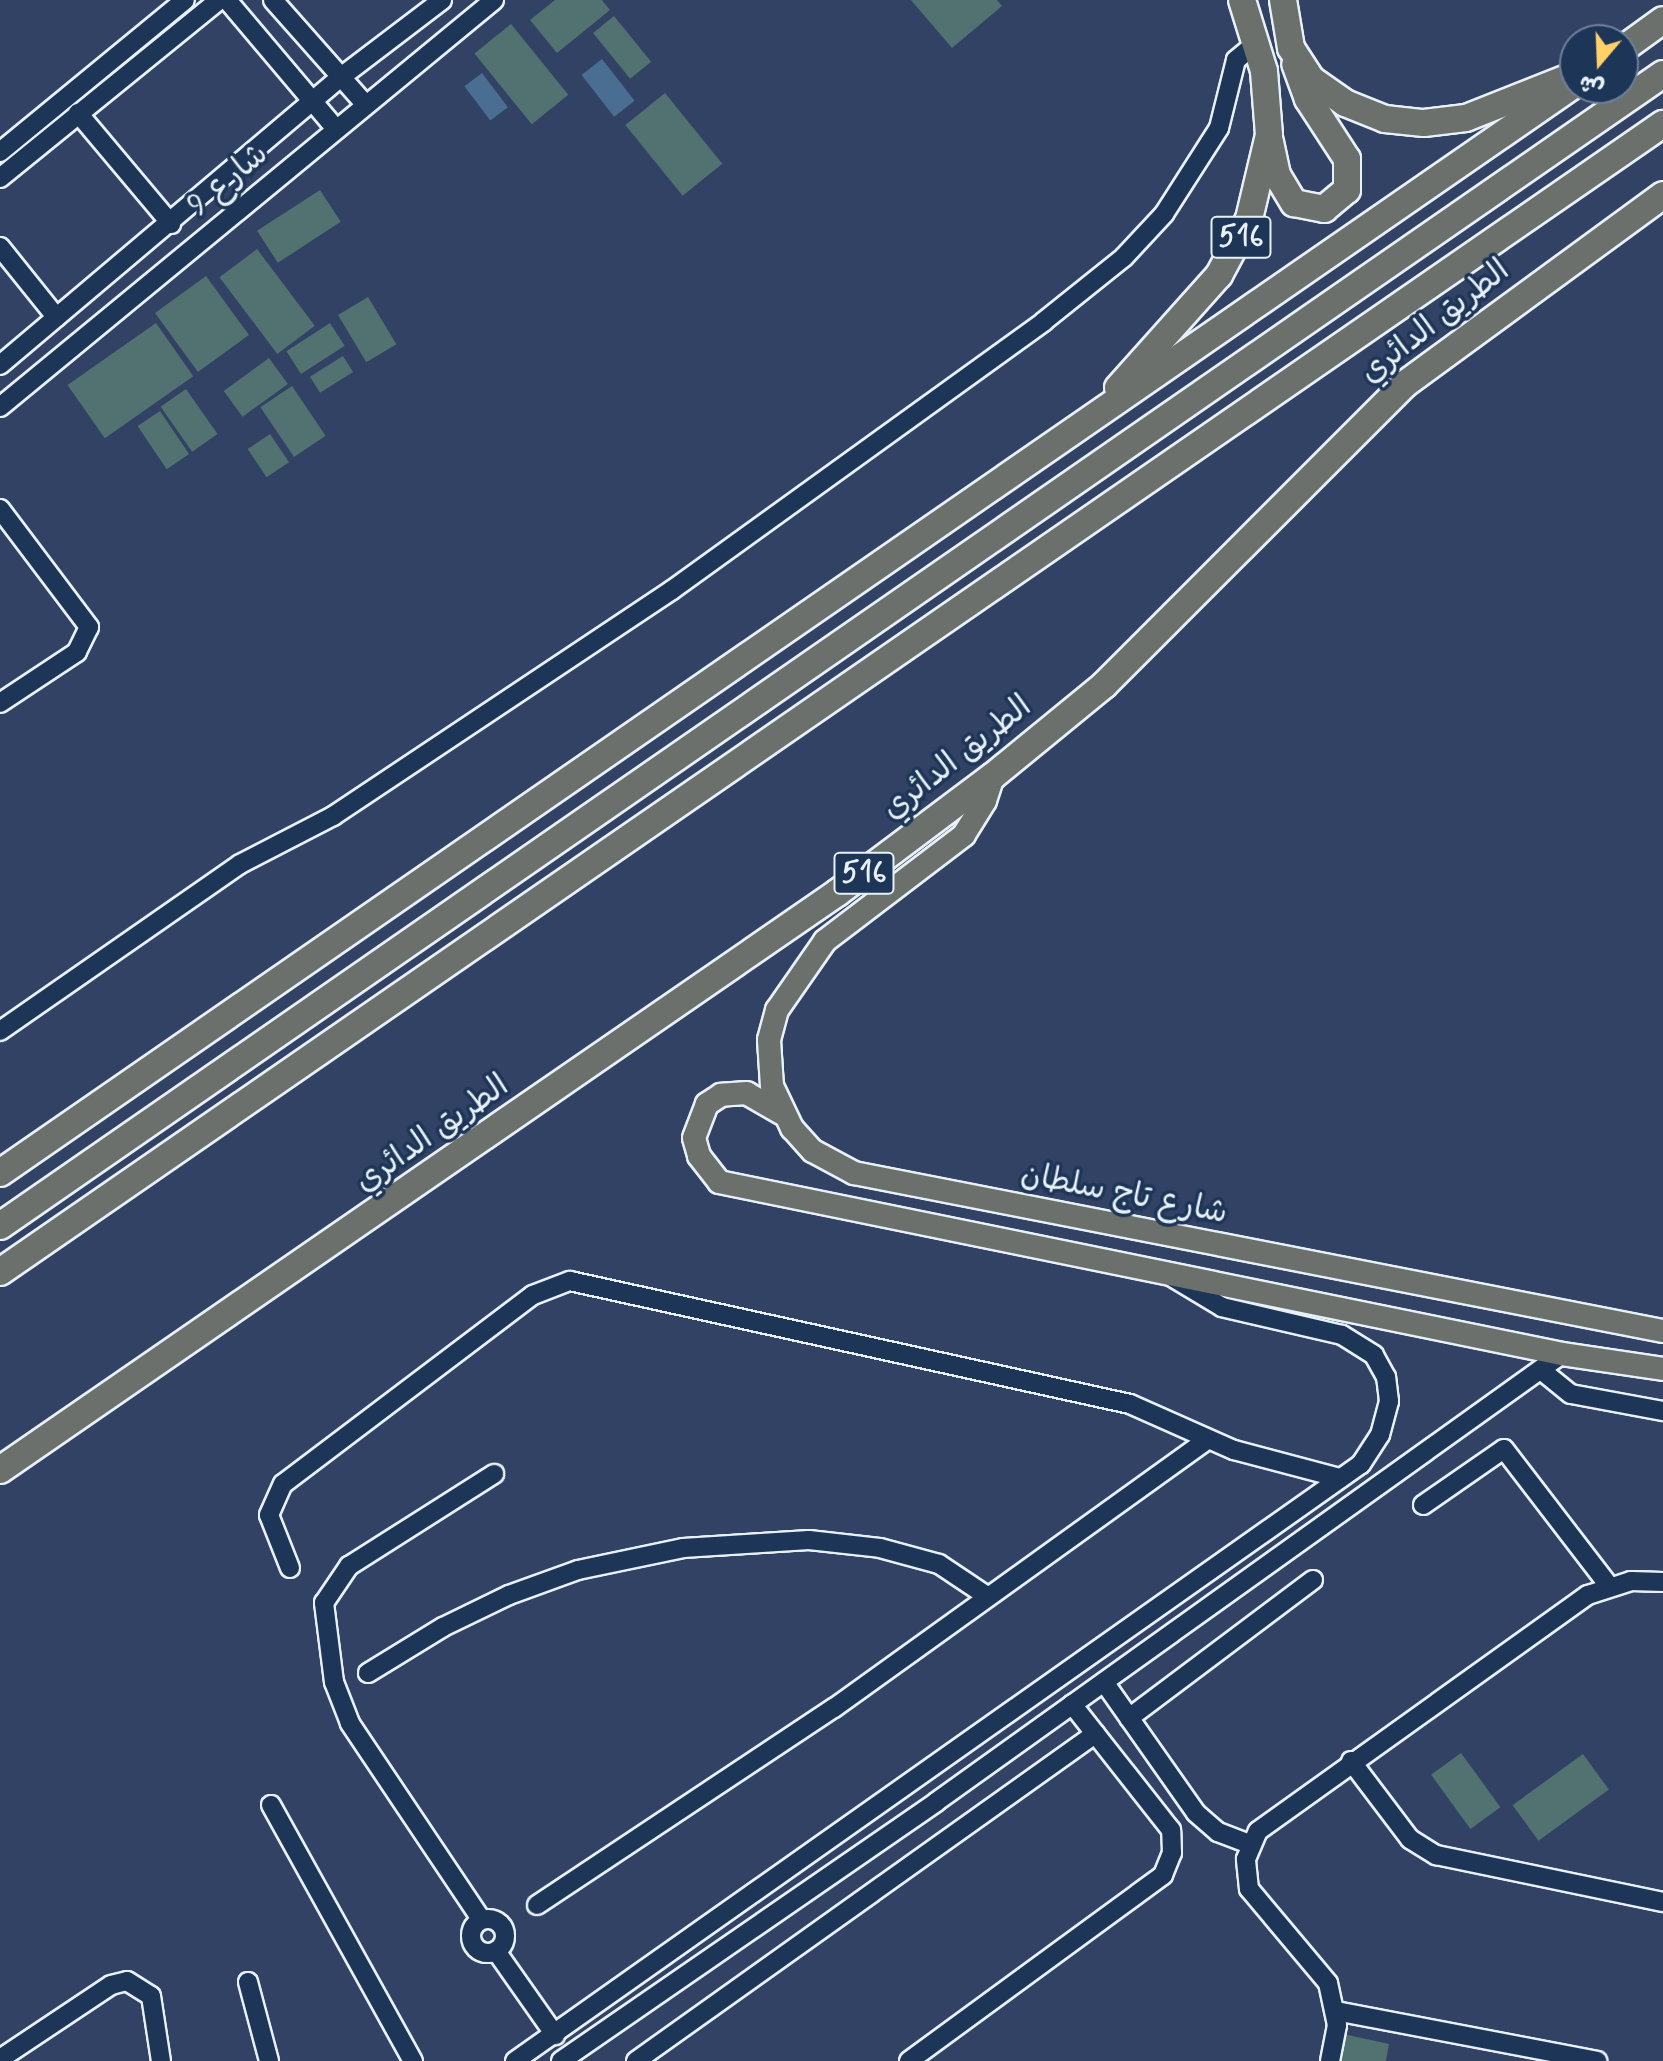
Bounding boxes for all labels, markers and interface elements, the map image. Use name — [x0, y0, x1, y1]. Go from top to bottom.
north arrow — [1559, 24, 1639, 104]
text: ش — [1576, 68, 1608, 102]
street label: شارع 9 — [180, 135, 276, 225]
road number: 516 — [1209, 211, 1273, 263]
street label: الطريق الدائري — [1353, 252, 1517, 392]
street label: الطريق الدائري — [875, 688, 1039, 828]
road number: 516 — [832, 847, 896, 899]
street label: الطريق الدائري — [348, 1067, 516, 1201]
street label: شارع تاج سلطان — [1018, 1155, 1230, 1233]

